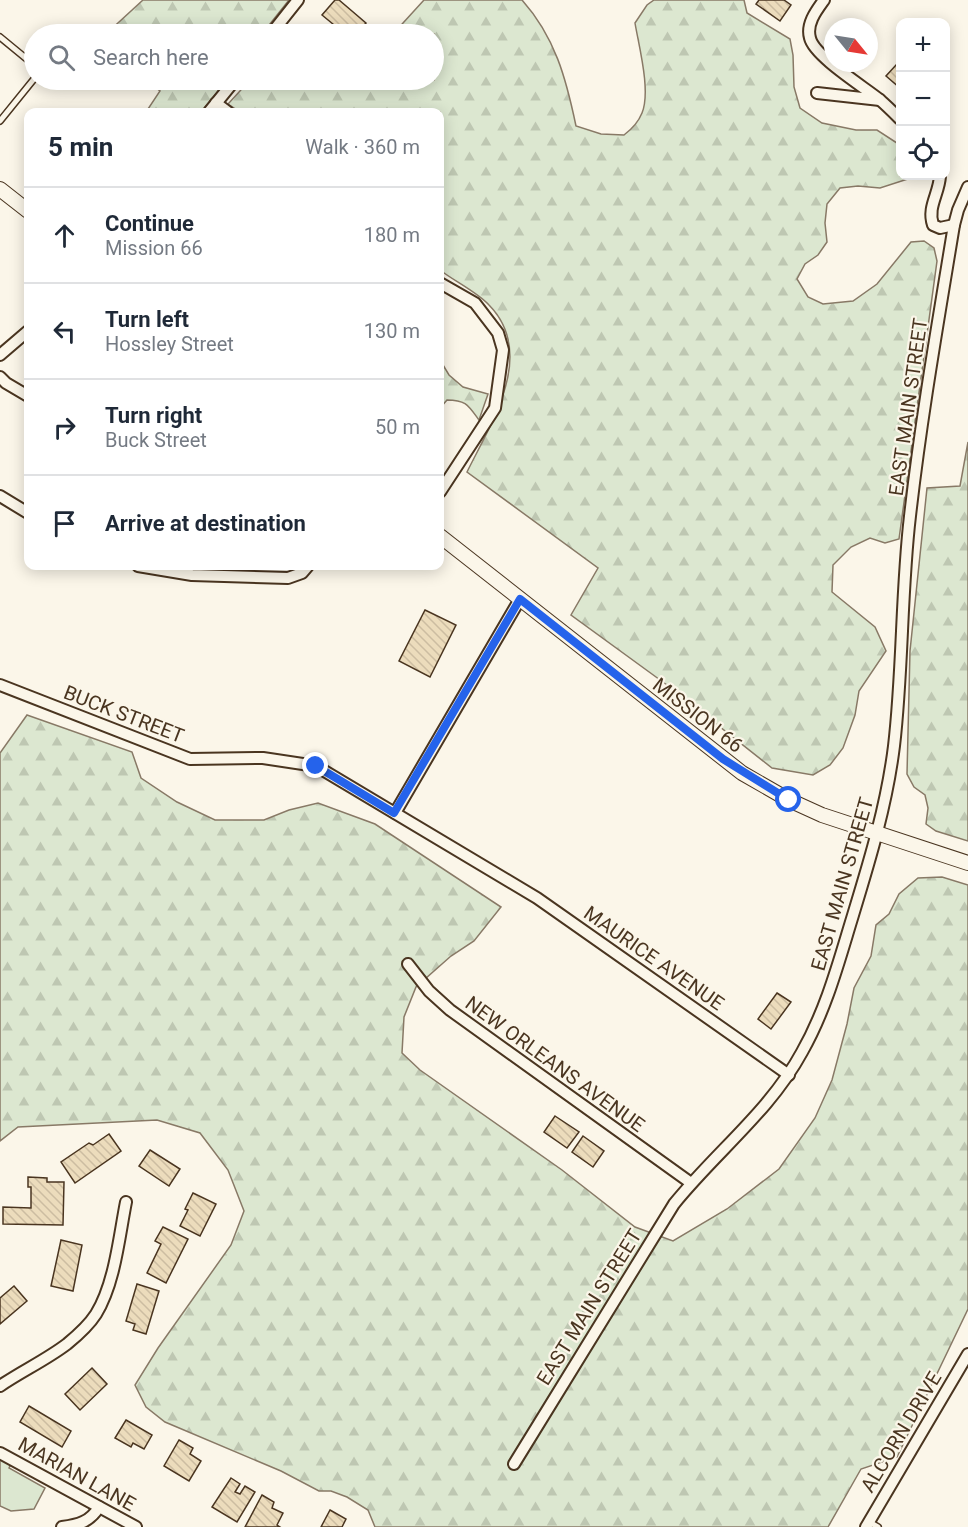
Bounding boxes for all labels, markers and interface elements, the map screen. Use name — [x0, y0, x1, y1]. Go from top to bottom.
north arrow — [824, 18, 878, 72]
map controls — [896, 18, 950, 180]
button: + — [896, 18, 950, 72]
search box — [24, 24, 444, 90]
icon: search — [45, 41, 78, 74]
text: Search here — [93, 45, 209, 70]
button: − — [896, 72, 950, 126]
button: locate — [896, 126, 950, 180]
text: 5 min — [48, 132, 113, 162]
text: Walk · 360 m — [305, 135, 420, 159]
text: Continue — [105, 211, 194, 236]
icon: ahead — [48, 219, 81, 252]
text: 180 m — [364, 223, 420, 247]
text: Mission 66 — [105, 236, 203, 260]
text: Turn left — [105, 307, 189, 332]
icon: left — [48, 315, 81, 348]
street label: EAST MAIN STREET — [884, 317, 932, 497]
text: 130 m — [364, 319, 420, 343]
text: Hossley Street — [105, 332, 234, 356]
text: Turn right — [105, 403, 202, 428]
icon: right — [48, 411, 81, 444]
text: 50 m — [375, 415, 420, 439]
text: Buck Street — [105, 428, 207, 452]
icon: arrive — [48, 507, 81, 540]
text: Arrive at destination — [105, 511, 306, 536]
street label: MISSION 66 — [648, 672, 748, 758]
street label: BUCK STREET — [60, 680, 188, 748]
route end — [302, 752, 328, 778]
route start — [775, 786, 801, 812]
street label: EAST MAIN STREET — [806, 795, 878, 973]
street label: MAURICE AVENUE — [579, 901, 729, 1015]
street label: NEW ORLEANS AVENUE — [461, 991, 649, 1137]
street label: EAST MAIN STREET — [531, 1225, 647, 1389]
street label: ALCORN DRIVE — [856, 1367, 946, 1497]
street label: MARIAN LANE — [14, 1432, 140, 1516]

